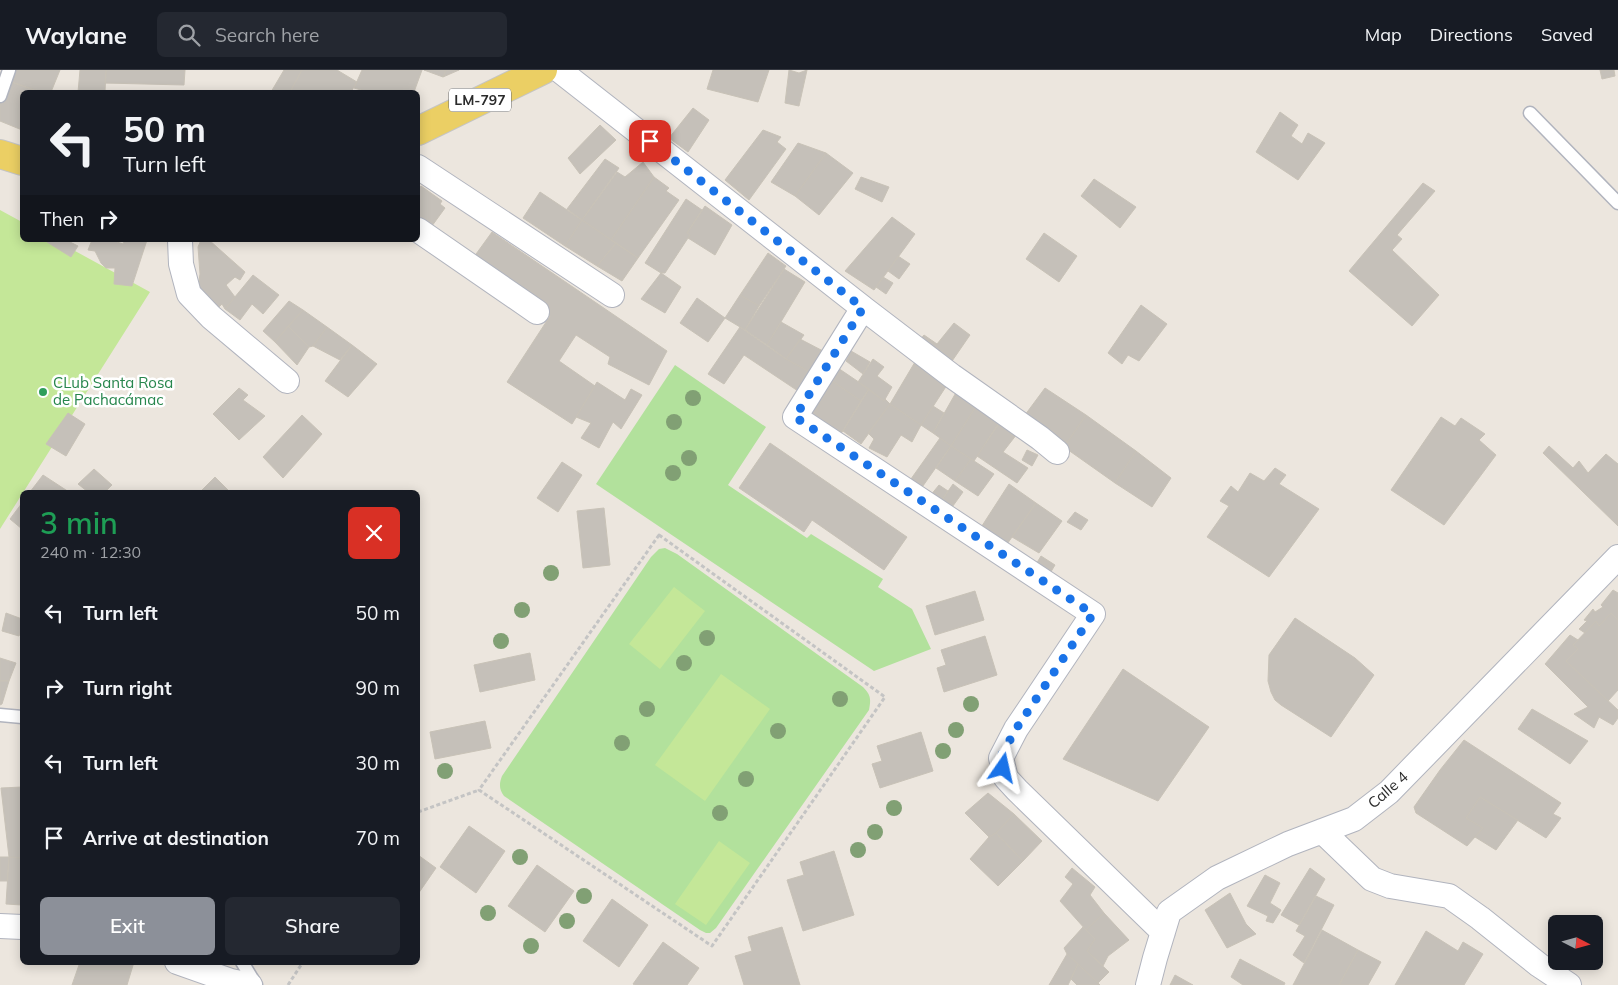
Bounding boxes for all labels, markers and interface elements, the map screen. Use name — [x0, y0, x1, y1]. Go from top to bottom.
search box — [157, 12, 507, 57]
text: Waylane — [25, 20, 127, 50]
icon: search — [175, 21, 203, 49]
text: Search here — [215, 23, 319, 47]
text: Map — [1365, 23, 1402, 46]
text: Directions — [1430, 23, 1513, 46]
text: Saved — [1541, 23, 1593, 46]
road number: LM-797 — [449, 88, 511, 112]
text: 50 m — [123, 107, 206, 151]
icon: left — [40, 110, 105, 175]
pin — [629, 120, 671, 162]
icon: arrive — [636, 127, 664, 155]
text: Turn left — [123, 150, 206, 178]
icon: right — [94, 205, 122, 233]
text: Then — [40, 207, 84, 231]
place label: CLub Santa Rosa de Pachacámac — [53, 373, 173, 409]
marker: CLub Santa Rosa de Pachacámac — [37, 386, 49, 398]
text: 3 min — [40, 504, 118, 542]
button: close — [348, 507, 400, 559]
text: 240 m · 12:30 — [40, 542, 141, 562]
icon: left — [40, 599, 68, 627]
text: Turn left — [83, 601, 158, 625]
text: 50 m — [356, 601, 400, 625]
icon: right — [40, 674, 68, 702]
text: Turn right — [83, 676, 172, 700]
text: 90 m — [356, 676, 400, 700]
position arrow — [976, 741, 1028, 793]
icon: left — [40, 749, 68, 777]
text: Turn left — [83, 751, 158, 775]
text: 30 m — [356, 751, 400, 775]
street label: Calle 4 — [1364, 767, 1412, 812]
icon: arrive — [40, 824, 68, 852]
text: Arrive at destination — [83, 826, 269, 850]
text: 70 m — [356, 826, 400, 850]
button: Exit — [40, 897, 215, 955]
button: Share — [225, 897, 400, 955]
north arrow — [1548, 915, 1602, 970]
map controls — [1548, 915, 1603, 970]

